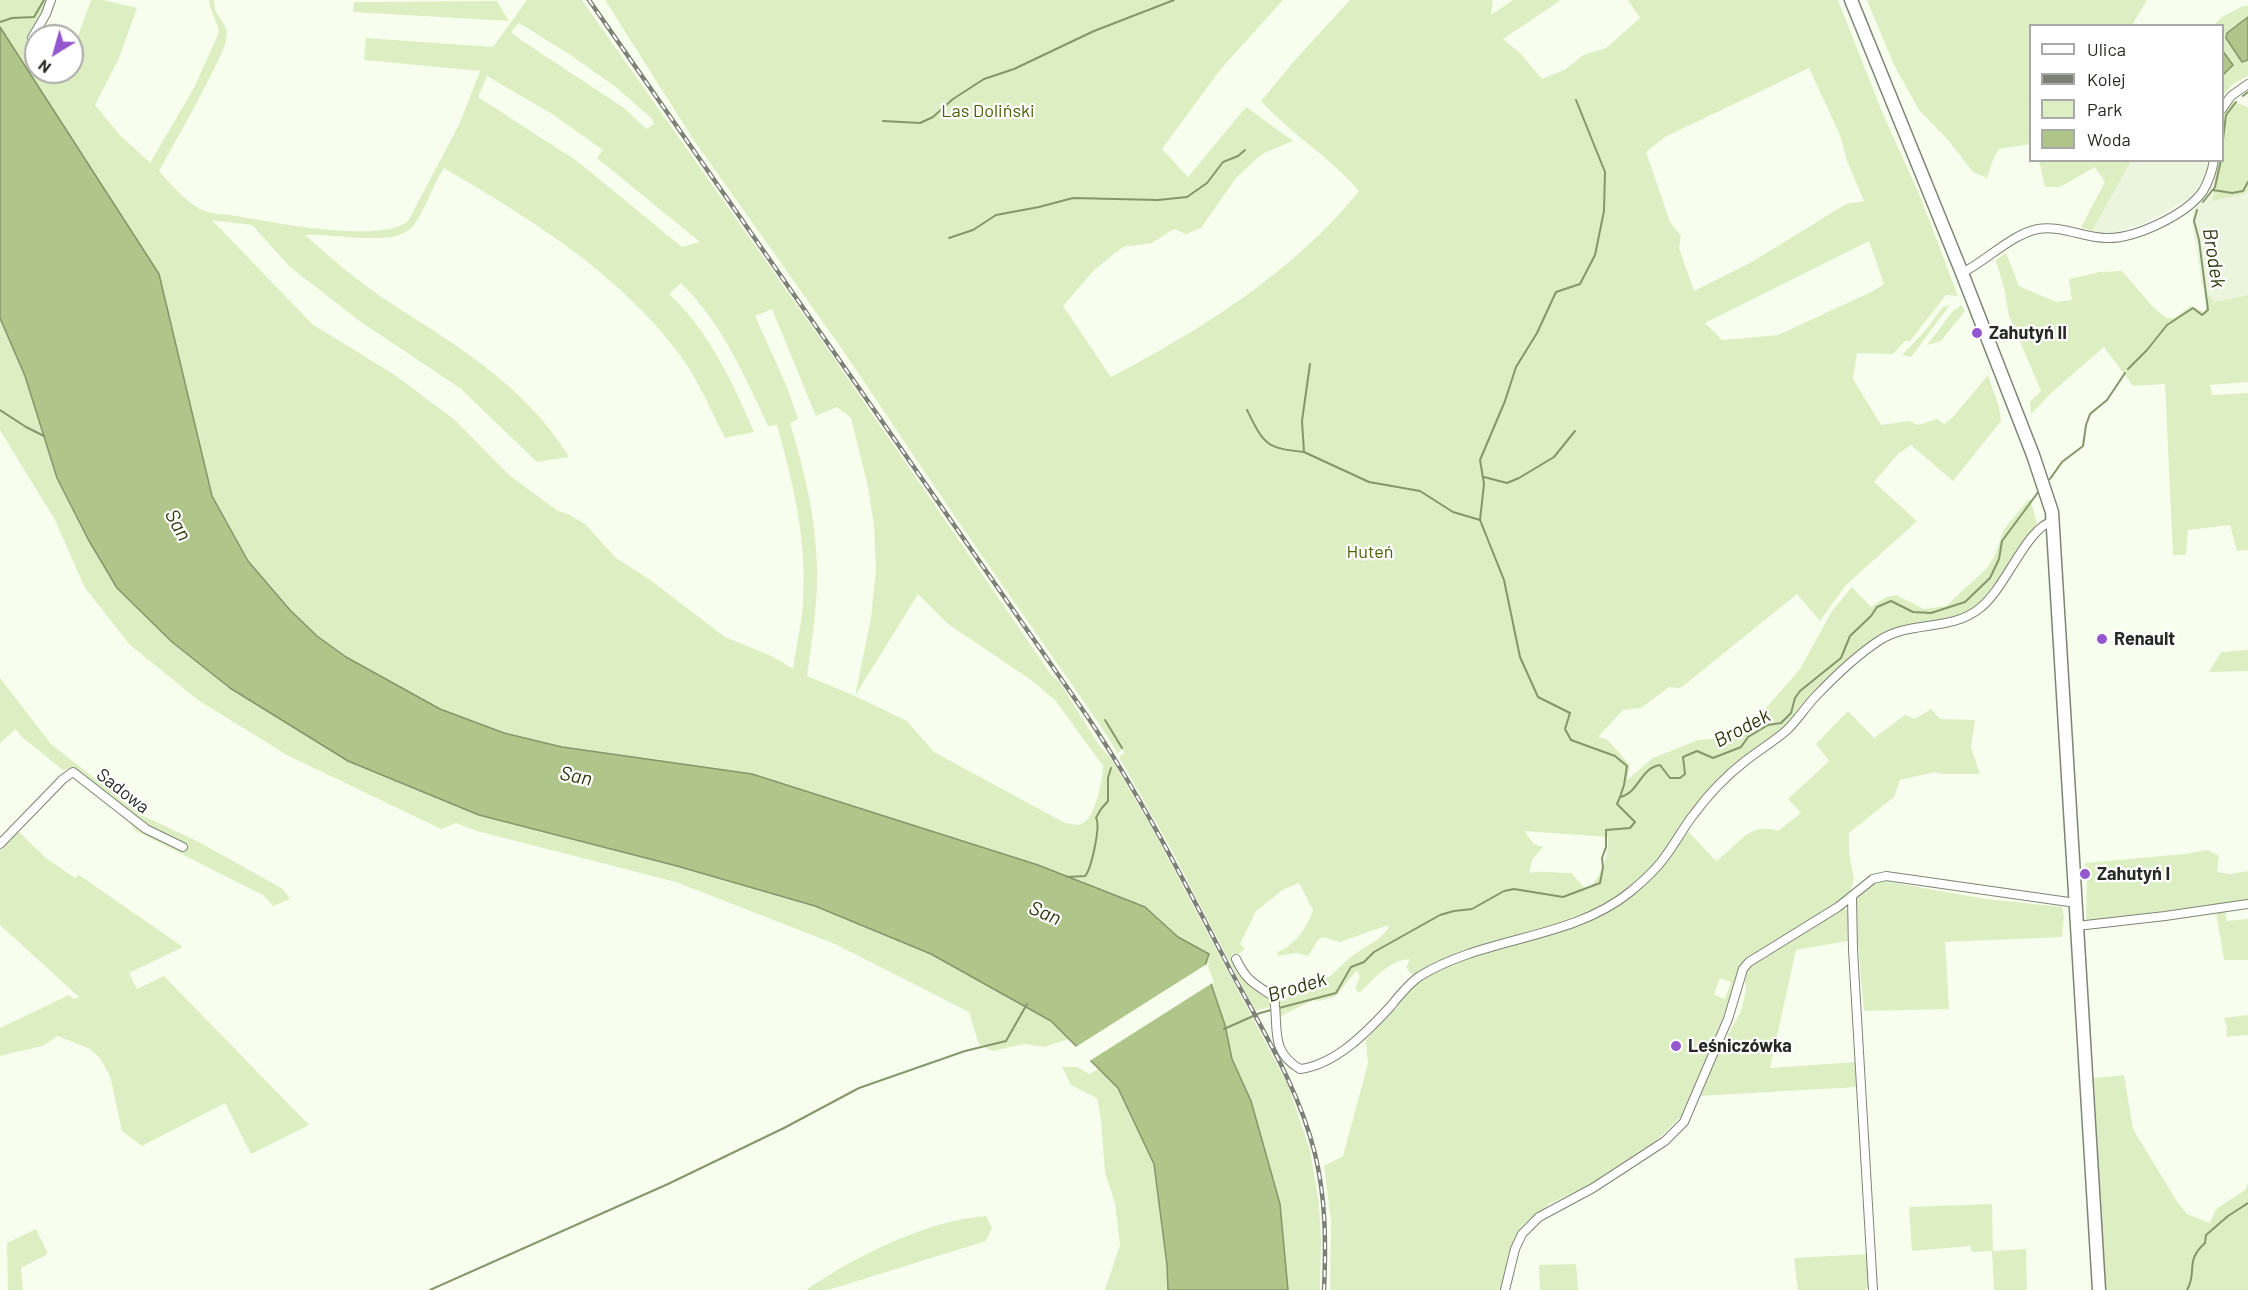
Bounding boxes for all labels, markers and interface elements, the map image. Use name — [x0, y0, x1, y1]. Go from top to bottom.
north arrow — [24, 24, 84, 84]
legend — [2029, 24, 2224, 162]
text: Ulica — [2087, 38, 2126, 60]
text: N — [34, 56, 54, 78]
text: Kolej — [2087, 68, 2126, 90]
text: Park — [2087, 98, 2122, 120]
park label: Las Doliński — [941, 100, 1035, 122]
text: Woda — [2087, 128, 2131, 150]
water label: Brodek — [2197, 226, 2231, 290]
place label: Zahutyń II — [1989, 322, 2067, 344]
marker: Zahutyń II — [1970, 326, 1984, 340]
water label: San — [160, 505, 196, 545]
park label: Huteń — [1347, 541, 1393, 563]
place label: Renault — [2114, 628, 2175, 650]
marker: Renault — [2095, 632, 2109, 646]
water label: Brodek — [1710, 703, 1774, 753]
water label: San — [558, 761, 594, 791]
street label: Sadowa — [92, 764, 154, 818]
place label: Zahutyń I — [2097, 863, 2170, 885]
marker: Zahutyń I — [2078, 867, 2092, 881]
water label: San — [1025, 896, 1065, 930]
water label: Brodek — [1265, 967, 1329, 1007]
place label: Leśniczówka — [1688, 1035, 1792, 1057]
marker: Leśniczówka — [1669, 1039, 1683, 1053]

